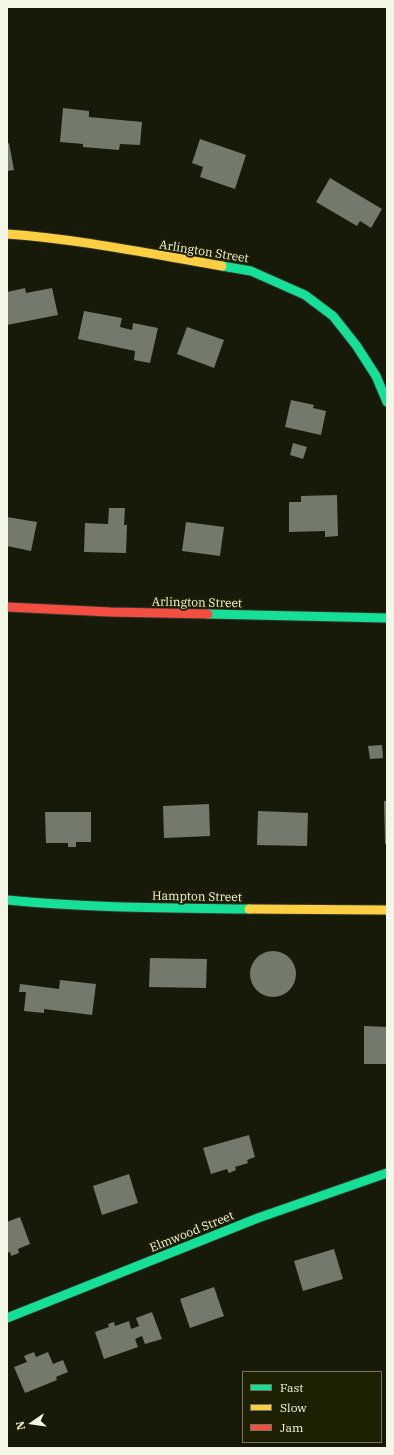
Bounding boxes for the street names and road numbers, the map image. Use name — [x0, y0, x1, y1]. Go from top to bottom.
street label: Arlington Street — [158, 238, 250, 266]
street label: Arlington Street — [152, 595, 242, 611]
street label: Hampton Street — [152, 889, 242, 905]
street label: Elmwood Street — [148, 1209, 236, 1255]

